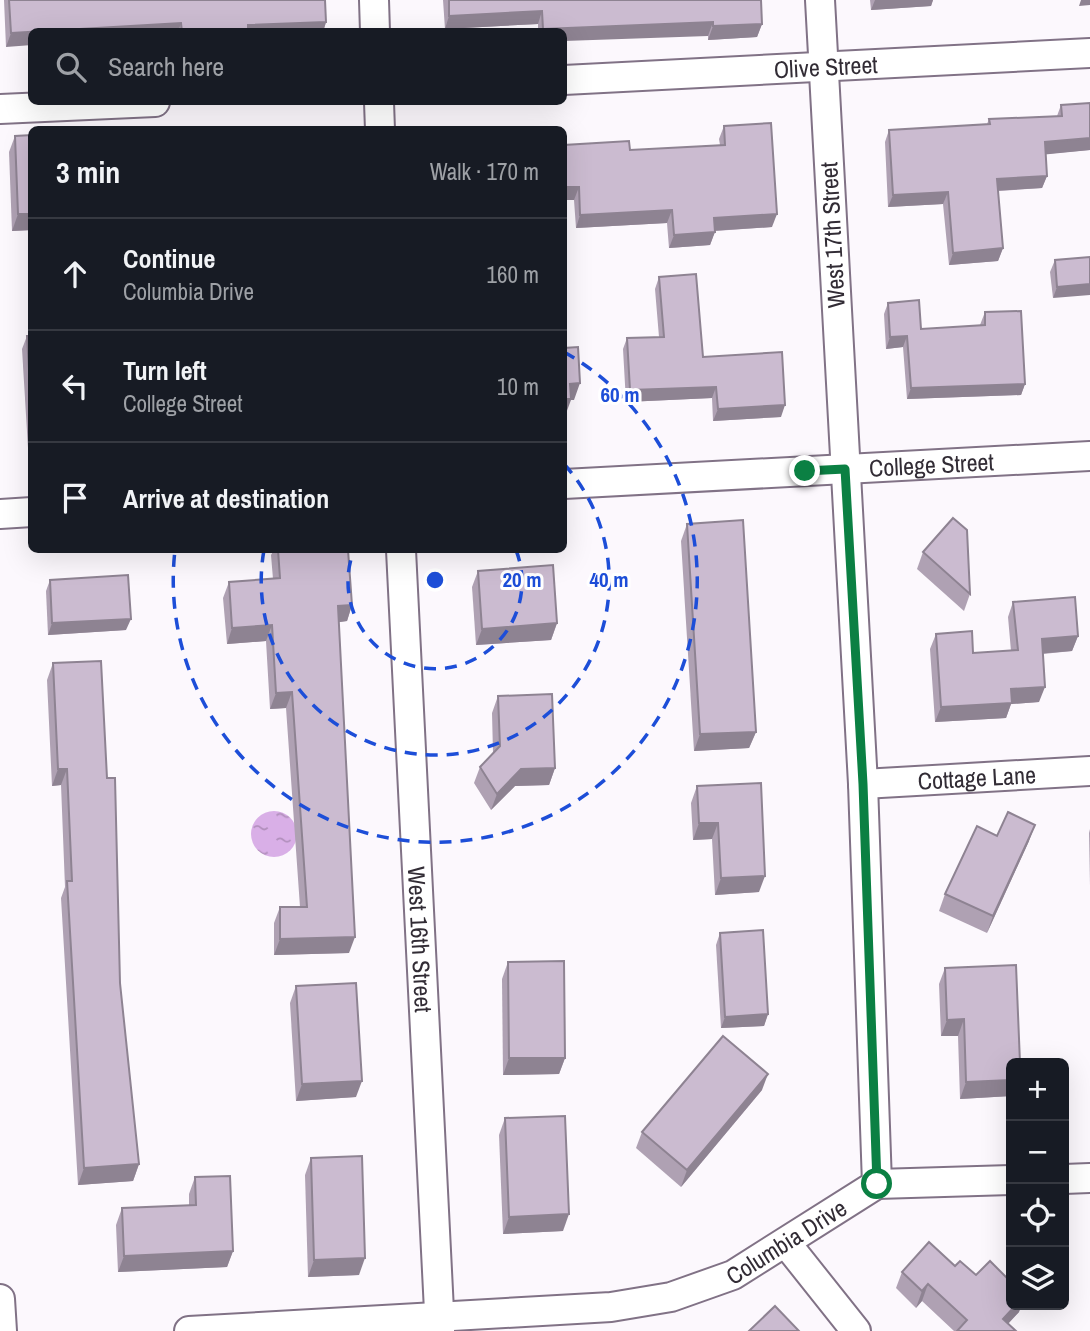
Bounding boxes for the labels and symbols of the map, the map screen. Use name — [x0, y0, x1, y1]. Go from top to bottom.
street label: Olive Street — [773, 48, 879, 85]
street label: West 17th Street — [812, 161, 852, 309]
text: 60 m — [600, 380, 640, 409]
street label: College Street — [868, 445, 995, 484]
route end — [789, 455, 820, 486]
text: 20 m — [502, 565, 542, 594]
text: 40 m — [589, 565, 629, 594]
centre of rings — [423, 568, 447, 592]
street label: Cottage Lane — [917, 758, 1037, 797]
street label: West 16th Street — [401, 866, 440, 1014]
route start — [861, 1168, 892, 1199]
street label: Columbia Drive — [720, 1191, 852, 1292]

